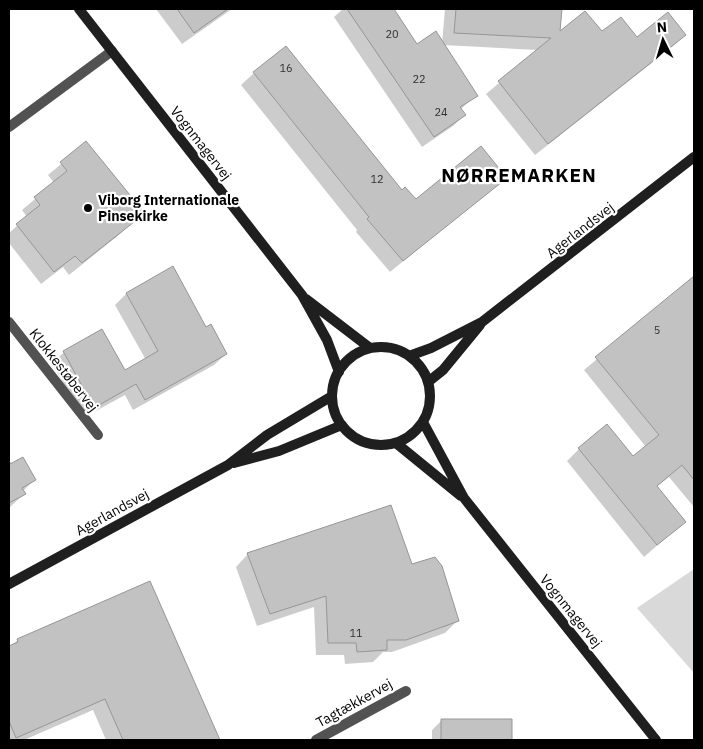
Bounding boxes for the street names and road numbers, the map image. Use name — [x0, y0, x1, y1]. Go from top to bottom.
street label: Vognmagervej — [166, 102, 236, 184]
street label: Agerlandsvej — [543, 198, 617, 262]
street label: Klokkestøbervej — [26, 325, 102, 415]
street label: Agerlandsvej — [72, 484, 152, 540]
street label: Vognmagervej — [536, 571, 606, 651]
street label: Tagtækkervej — [313, 675, 395, 731]

